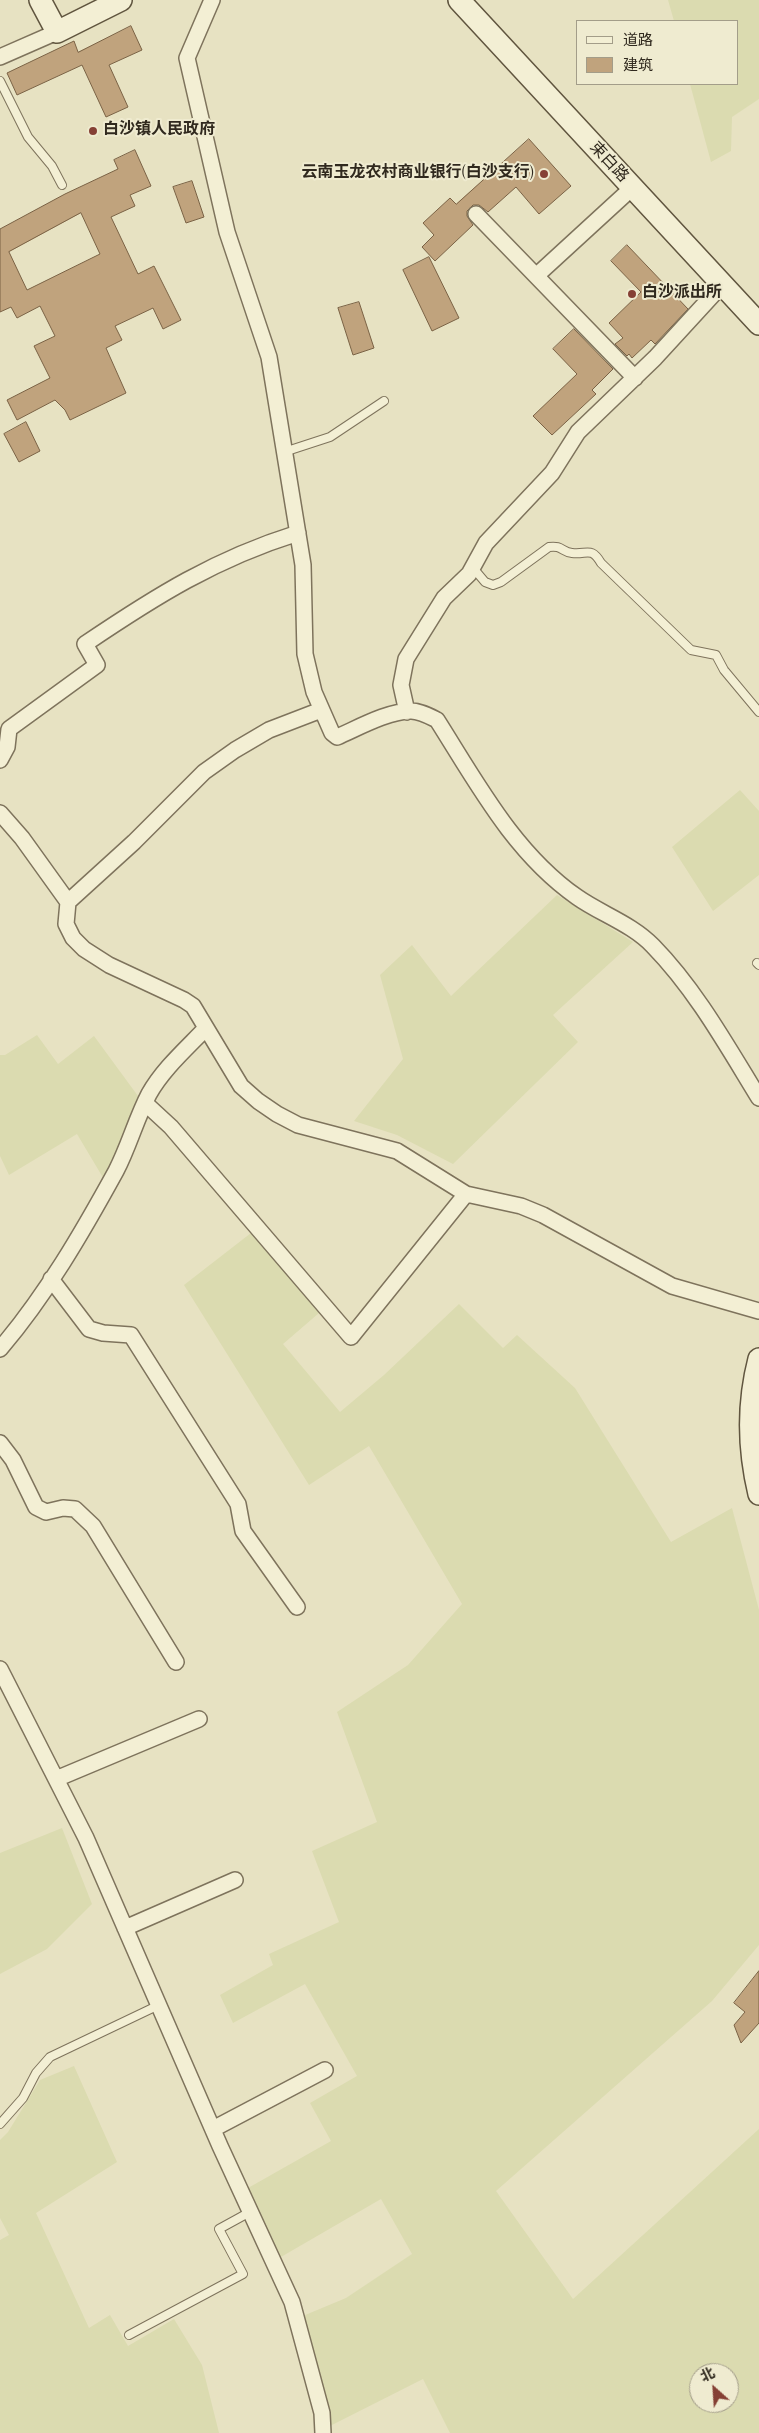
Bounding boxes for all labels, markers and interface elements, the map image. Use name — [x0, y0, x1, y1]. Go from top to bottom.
legend — [576, 20, 739, 85]
text: 道路 — [623, 29, 653, 52]
text: 建筑 — [623, 54, 653, 77]
place label: 白沙镇人民政府 — [103, 121, 215, 141]
marker: 白沙镇人民政府 — [87, 125, 99, 137]
street label: 束白路 — [585, 139, 631, 187]
place label: 云南玉龙农村商业银行(白沙支行) — [302, 164, 534, 184]
marker: 云南玉龙农村商业银行(白沙支行) — [538, 168, 550, 180]
place label: 白沙派出所 — [642, 284, 722, 304]
marker: 白沙派出所 — [626, 288, 638, 300]
text: 北 — [697, 2362, 719, 2387]
north arrow — [689, 2363, 739, 2413]

